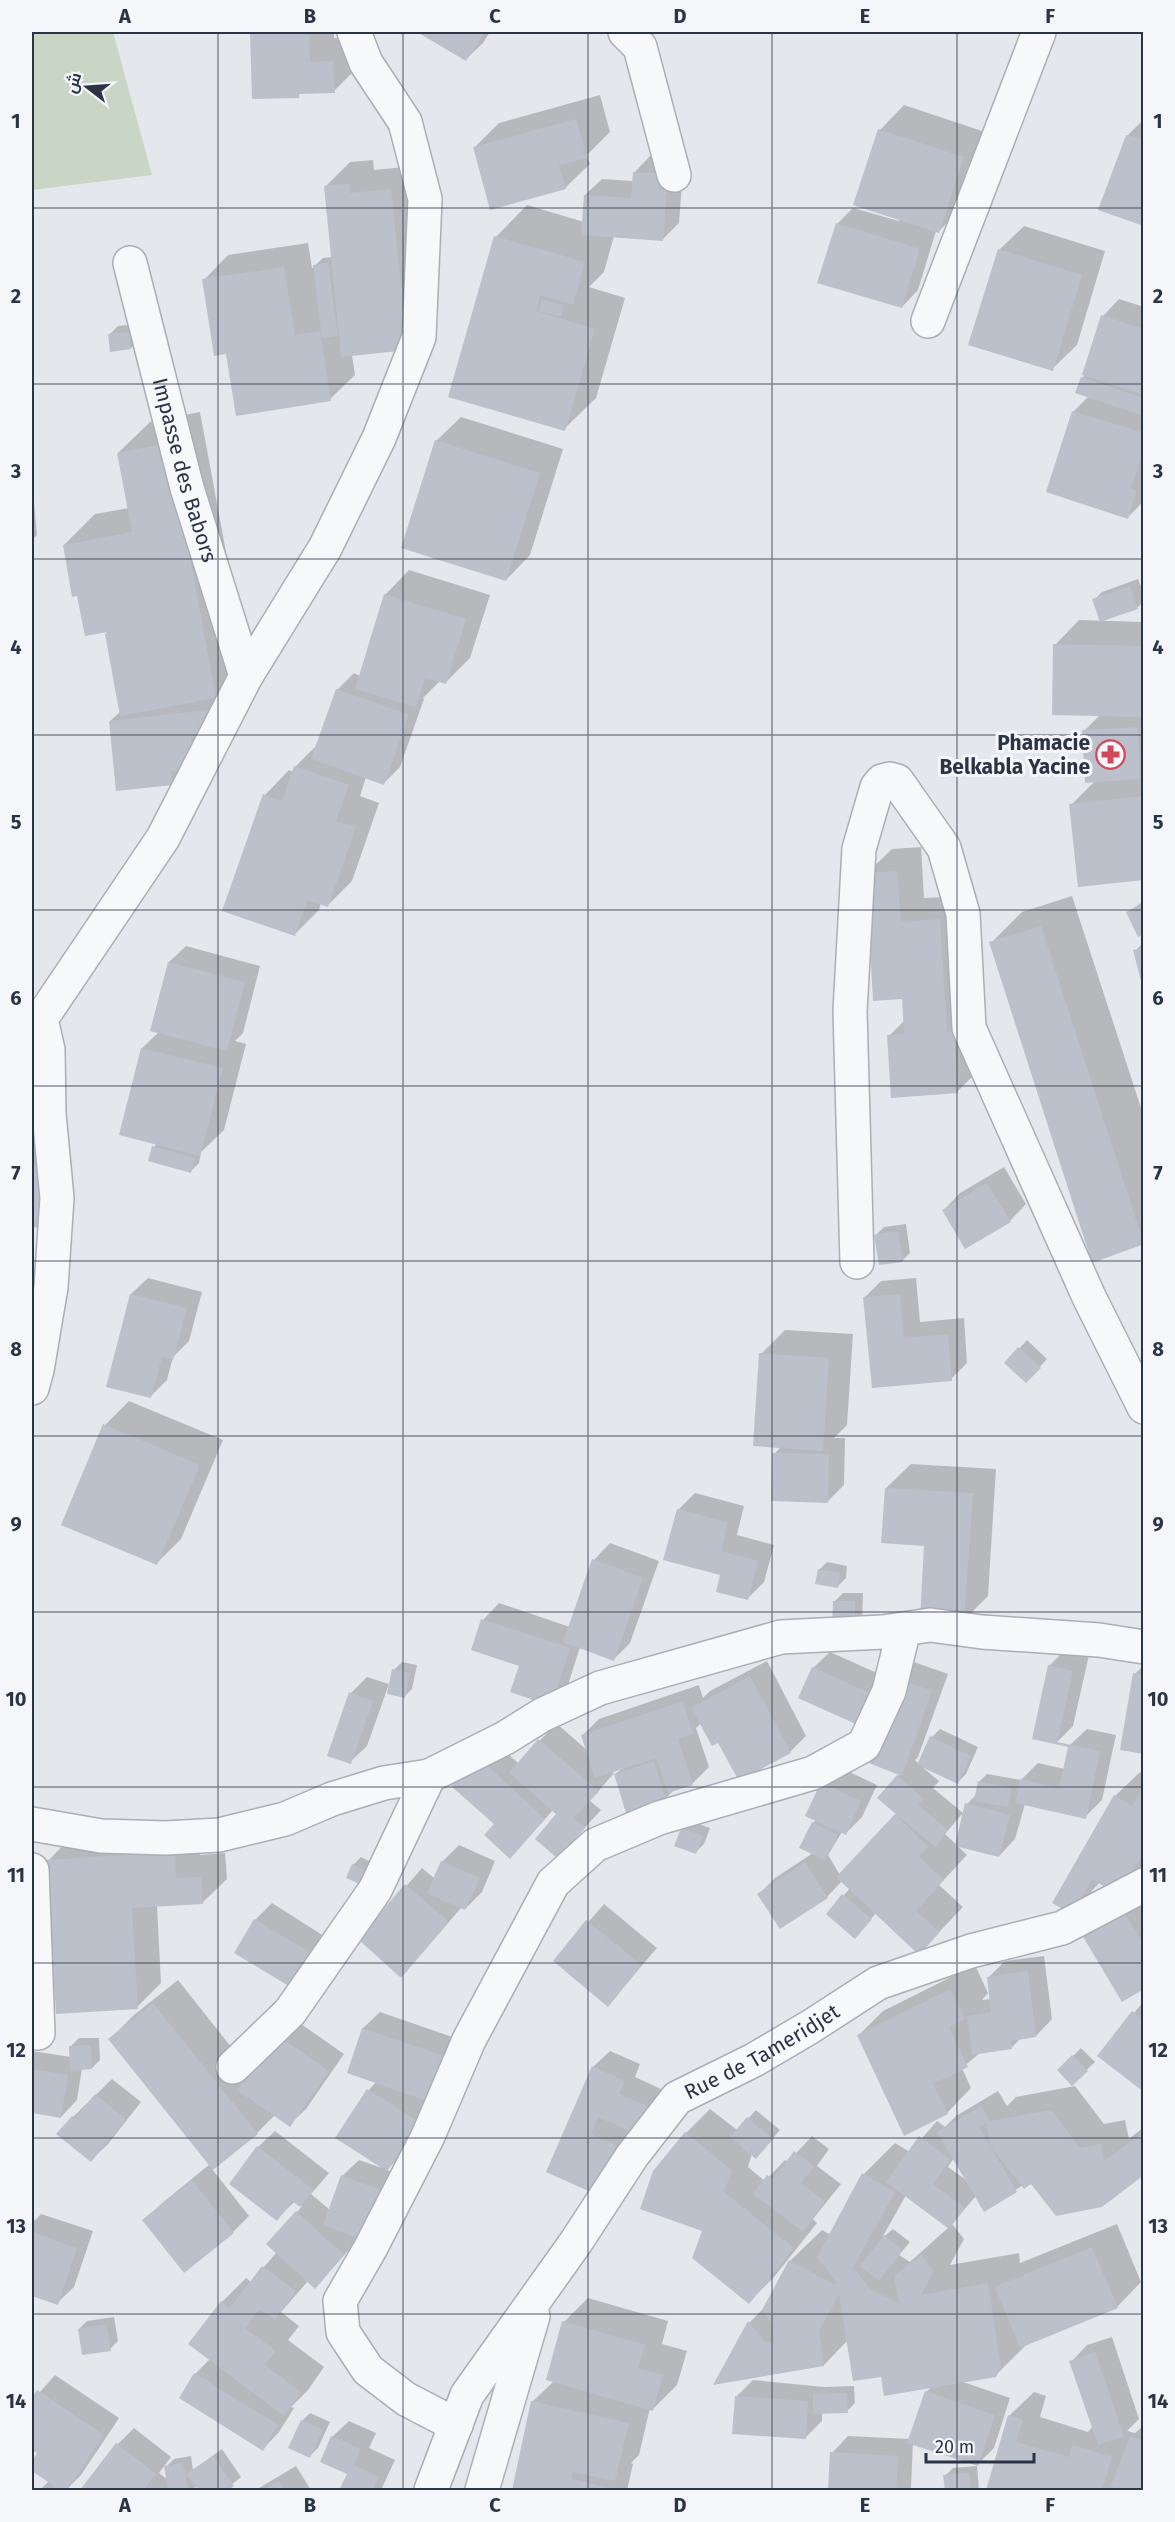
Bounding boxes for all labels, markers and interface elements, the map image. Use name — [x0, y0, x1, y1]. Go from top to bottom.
text: A — [118, 4, 132, 28]
text: B — [304, 4, 316, 28]
text: C — [489, 4, 501, 28]
text: D — [673, 4, 687, 28]
text: E — [860, 4, 870, 28]
text: F — [1045, 4, 1055, 28]
north arrow — [57, 57, 117, 117]
text: ش — [61, 70, 85, 95]
text: 1 — [11, 109, 21, 133]
text: 1 — [1153, 109, 1163, 133]
text: 2 — [11, 284, 21, 308]
text: 2 — [1153, 284, 1163, 308]
street label: Impasse des Babors — [147, 375, 223, 565]
text: 3 — [10, 459, 21, 483]
text: 3 — [1152, 459, 1163, 483]
text: 4 — [10, 635, 22, 659]
text: 4 — [1152, 635, 1164, 659]
place label: Phamacie Belkabla Yacine — [939, 730, 1090, 780]
pharmacy icon: Phamacie Belkabla Yacine — [1095, 739, 1127, 771]
text: 5 — [11, 810, 22, 834]
text: 5 — [1153, 810, 1164, 834]
text: 6 — [10, 986, 22, 1010]
text: 6 — [1152, 986, 1164, 1010]
text: 7 — [11, 1161, 21, 1185]
text: 7 — [1153, 1161, 1163, 1185]
text: 8 — [10, 1337, 22, 1361]
text: 8 — [1152, 1337, 1164, 1361]
text: 9 — [10, 1512, 22, 1536]
text: 9 — [1152, 1512, 1164, 1536]
text: 10 — [6, 1687, 26, 1711]
text: 10 — [1148, 1687, 1168, 1711]
text: 11 — [7, 1863, 25, 1887]
text: 11 — [1149, 1863, 1167, 1887]
street label: Rue de Tameridjet — [680, 1998, 845, 2105]
text: 12 — [6, 2038, 26, 2062]
text: 12 — [1148, 2038, 1168, 2062]
text: 13 — [6, 2214, 26, 2238]
text: 13 — [1148, 2214, 1168, 2238]
text: 14 — [6, 2389, 26, 2413]
text: 14 — [1148, 2389, 1168, 2413]
scale bar — [926, 2426, 1034, 2464]
text: 20 m — [935, 2436, 974, 2458]
text: A — [118, 2493, 132, 2517]
text: B — [304, 2493, 316, 2517]
text: C — [489, 2493, 501, 2517]
text: D — [673, 2493, 687, 2517]
text: E — [860, 2493, 870, 2517]
text: F — [1045, 2493, 1055, 2517]

